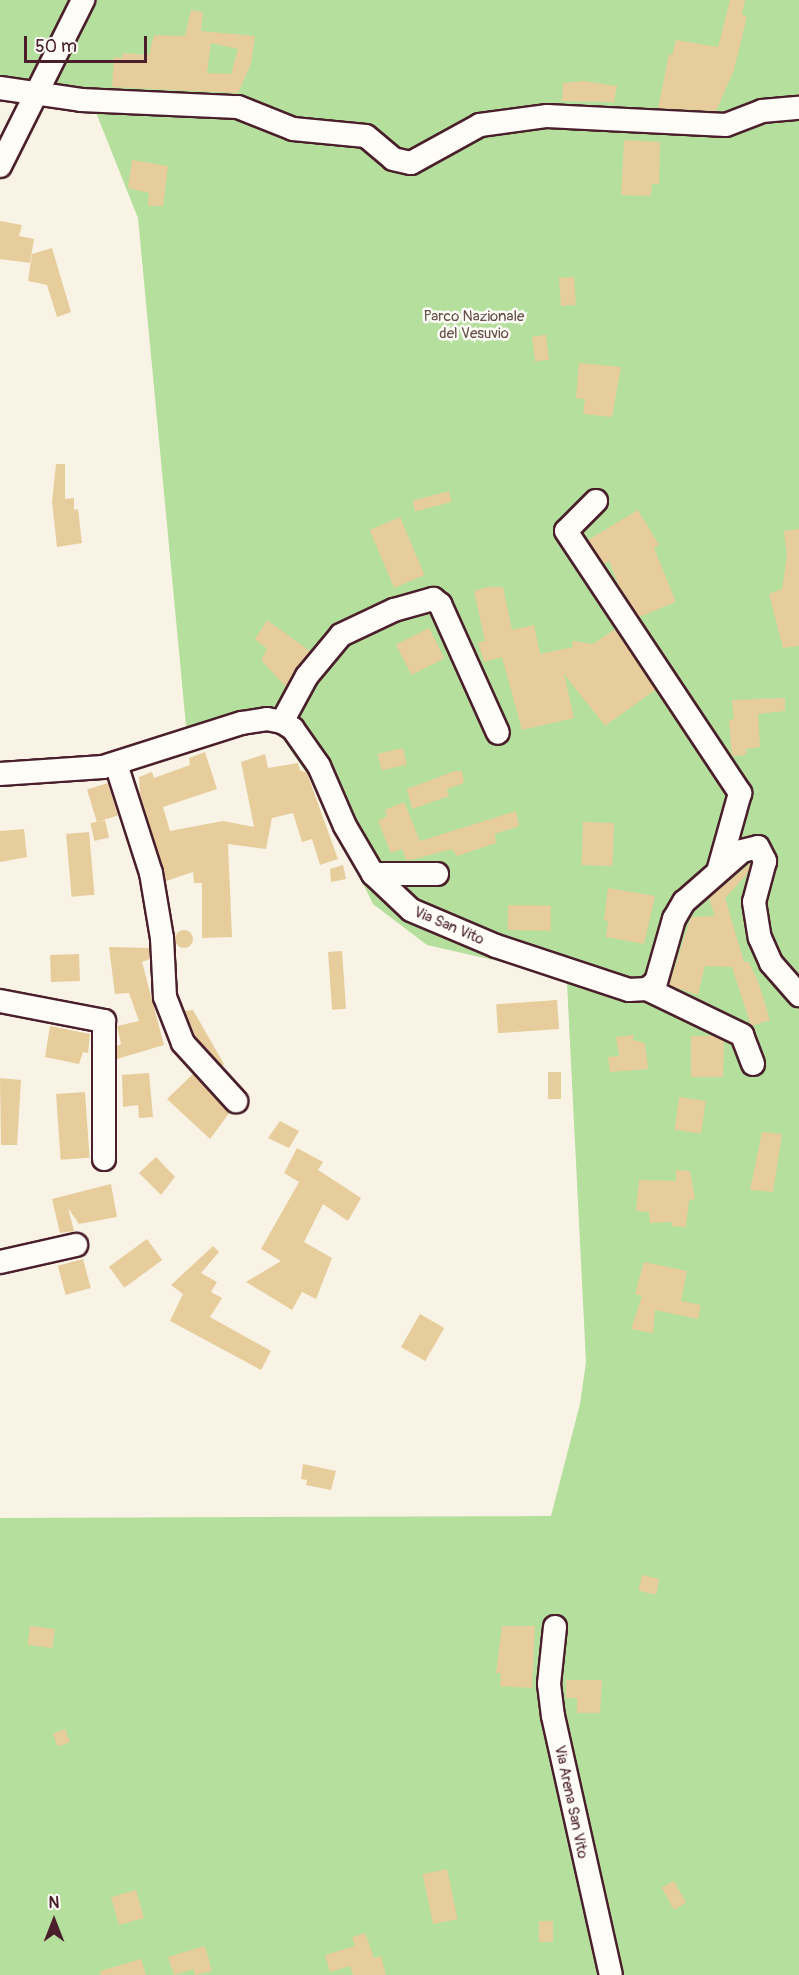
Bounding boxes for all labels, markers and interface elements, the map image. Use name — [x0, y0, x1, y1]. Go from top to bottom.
scale bar — [27, 24, 150, 62]
text: 50 m — [35, 35, 77, 58]
park label: Parco Nazionale del Vesuvio — [424, 307, 524, 342]
street label: Via San Vito — [411, 903, 487, 949]
street label: Via Arena San Vito — [550, 1744, 592, 1860]
north arrow — [24, 1891, 84, 1951]
text: N — [49, 1893, 59, 1913]

